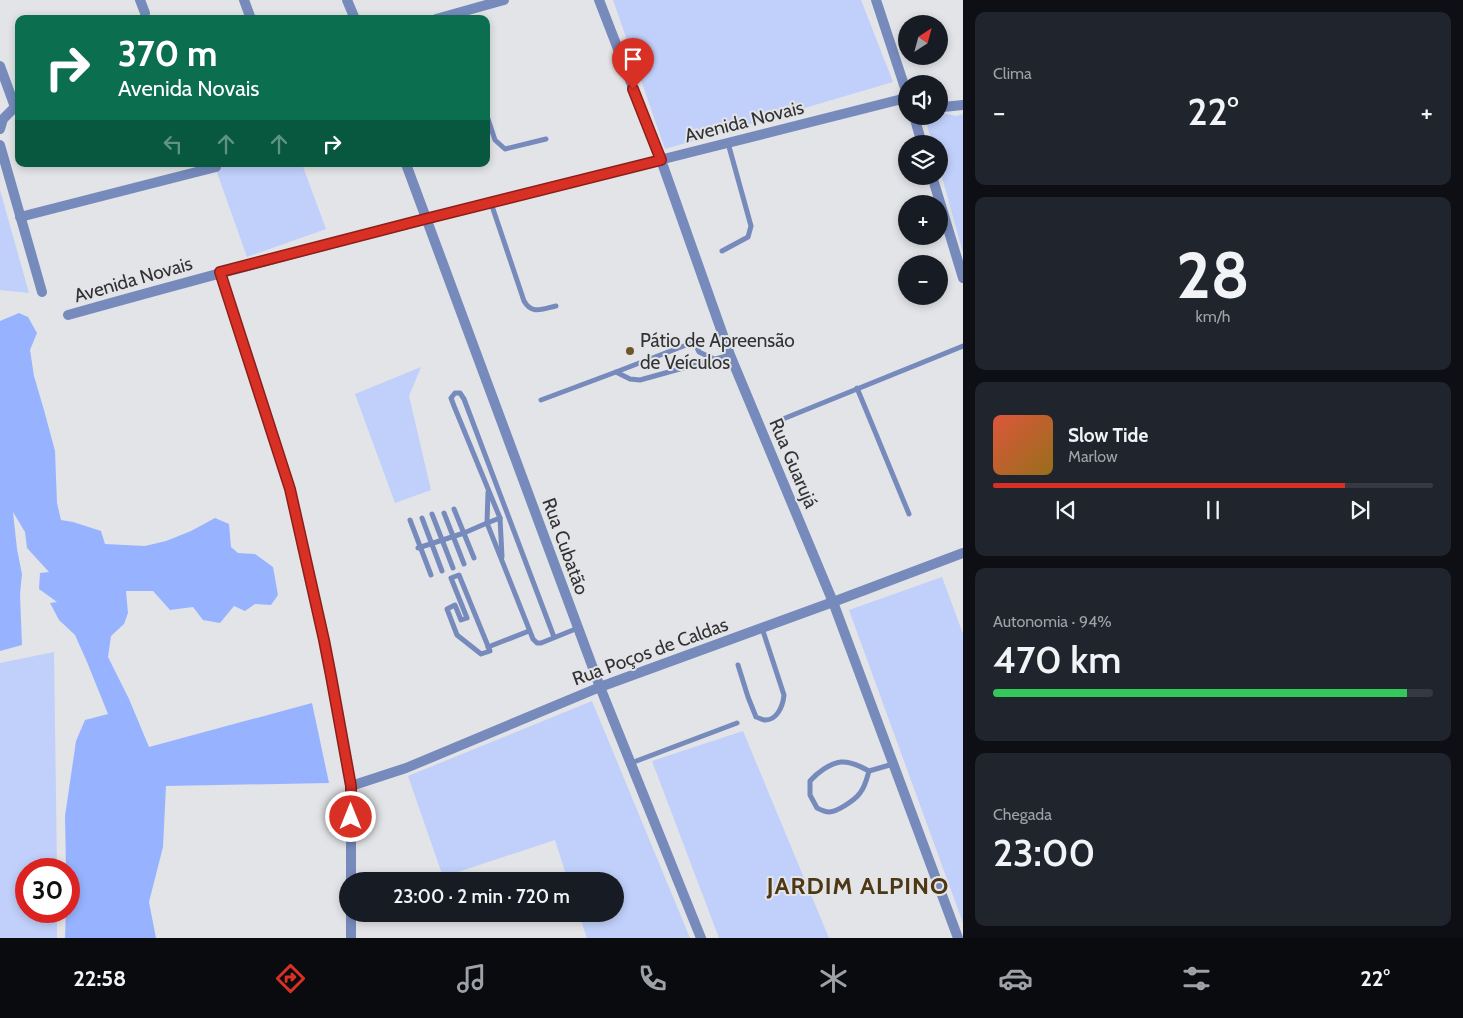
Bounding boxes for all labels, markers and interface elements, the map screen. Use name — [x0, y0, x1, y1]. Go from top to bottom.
north arrow — [898, 15, 948, 65]
map controls — [898, 15, 948, 305]
text: 370 m — [118, 32, 217, 75]
icon: right — [35, 35, 100, 100]
pin — [612, 38, 654, 89]
icon: arrive — [619, 45, 647, 73]
text: Clima — [993, 64, 1032, 83]
text: Avenida Novais — [118, 75, 259, 102]
button: sound — [898, 75, 948, 125]
text: 22° — [1187, 88, 1239, 135]
text: − — [993, 95, 1005, 129]
text: + — [1421, 95, 1433, 129]
street label: Avenida Novais — [682, 96, 806, 147]
icon: left — [159, 130, 187, 158]
icon: ahead — [212, 130, 240, 158]
icon: ahead — [265, 130, 293, 158]
icon: right — [318, 130, 346, 158]
button: layers — [898, 135, 948, 185]
button: + — [898, 195, 948, 245]
text: 28 — [1176, 235, 1250, 314]
street label: Avenida Novais — [71, 252, 195, 307]
button: − — [898, 255, 948, 305]
text: km/h — [1195, 307, 1231, 326]
place label: Pátio de Apreensão de Veículos — [640, 329, 795, 374]
marker: Pátio de Apreensão de Veículos — [624, 345, 636, 357]
street label: Rua Guarujá — [764, 415, 823, 512]
text: Slow Tide — [1068, 424, 1148, 447]
text: Marlow — [1068, 447, 1118, 466]
street label: Rua Cubatão — [537, 495, 594, 598]
icon: previous — [1052, 496, 1080, 524]
icon: pause — [1199, 496, 1227, 524]
icon: next — [1346, 496, 1374, 524]
text: Autonomia · 94% — [993, 612, 1112, 631]
street label: Rua Poços de Caldas — [569, 613, 731, 690]
text: 470 km — [993, 636, 1121, 683]
position arrow — [324, 790, 376, 842]
text: Chegada — [993, 805, 1052, 824]
text: 23:00 — [993, 829, 1095, 876]
speed limit sign: 30 — [15, 858, 80, 923]
district label: JARDIM ALPINO — [766, 871, 949, 900]
text: 23:00 · 2 min · 720 m — [393, 885, 570, 908]
icon: directions — [273, 961, 308, 996]
icon: music — [454, 961, 489, 996]
icon: phone — [635, 961, 670, 996]
icon: climate — [816, 961, 851, 996]
icon: car — [998, 961, 1033, 996]
icon: filters — [1179, 961, 1214, 996]
text: 22:58 — [73, 965, 126, 992]
text: 22° — [1360, 965, 1390, 992]

